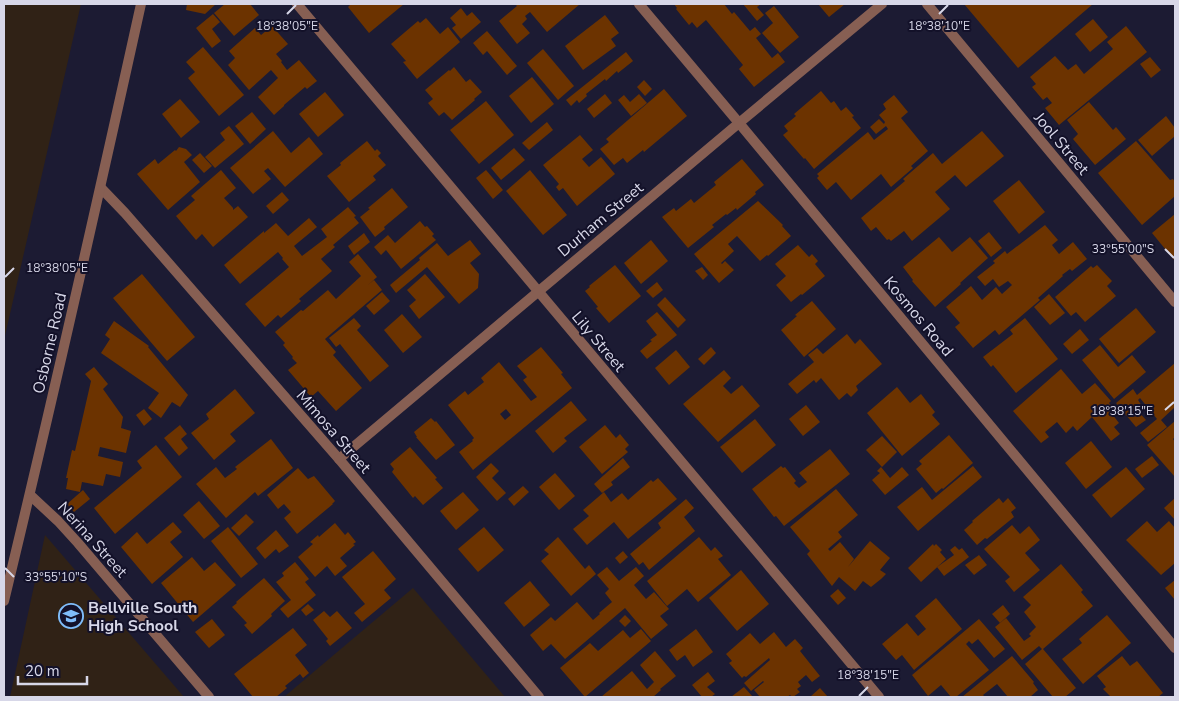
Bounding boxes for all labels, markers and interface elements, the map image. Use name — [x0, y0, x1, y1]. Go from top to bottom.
text: 18°38'05"E — [256, 18, 318, 34]
text: 18°38'10"E — [908, 18, 970, 34]
street label: Jool Street — [1028, 107, 1094, 180]
street label: Durham Street — [553, 177, 648, 262]
text: 33°55'00"S — [1092, 241, 1154, 257]
text: 18°38'05"E — [26, 260, 88, 276]
street label: Kosmos Road — [878, 272, 958, 361]
street label: Osborne Road — [28, 291, 72, 396]
street label: Lily Street — [566, 307, 630, 377]
street label: Mimosa Street — [291, 385, 376, 478]
text: 18°38'15"E — [1091, 403, 1153, 419]
street label: Nerina Street — [52, 497, 133, 583]
text: 33°55'10"S — [25, 569, 87, 585]
place label: Bellville South High School — [88, 597, 197, 637]
school or university icon: Bellville South High School — [58, 603, 84, 629]
scale bar — [18, 654, 86, 686]
text: 20 m — [25, 661, 60, 681]
text: 18°38'15"E — [837, 667, 899, 683]

